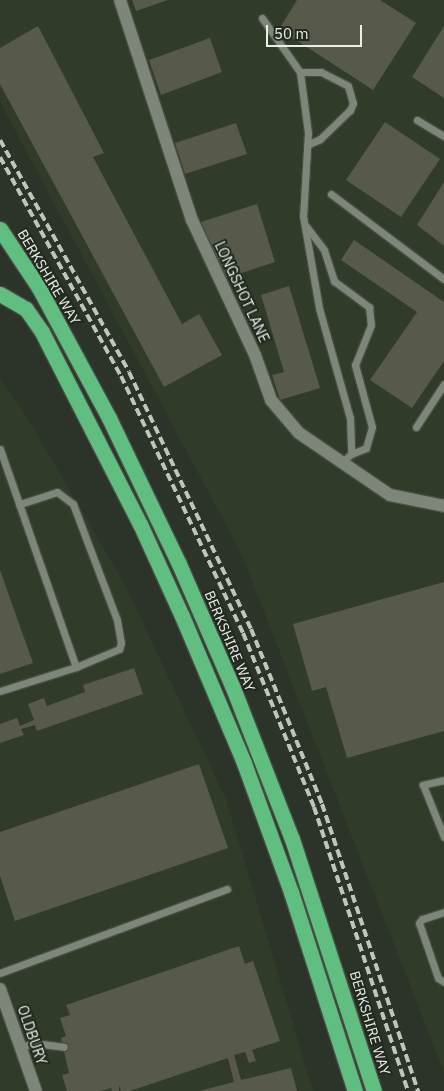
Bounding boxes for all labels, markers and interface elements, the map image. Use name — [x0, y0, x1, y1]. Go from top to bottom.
scale bar — [269, 15, 365, 47]
text: 50 m — [274, 24, 309, 43]
street label: BERKSHIRE WAY — [14, 226, 84, 328]
street label: LONGSHOT LANE — [211, 239, 273, 345]
street label: BERKSHIRE WAY — [201, 588, 259, 694]
street label: BERKSHIRE WAY — [346, 969, 394, 1077]
street label: OLDBURY — [14, 1003, 50, 1067]

